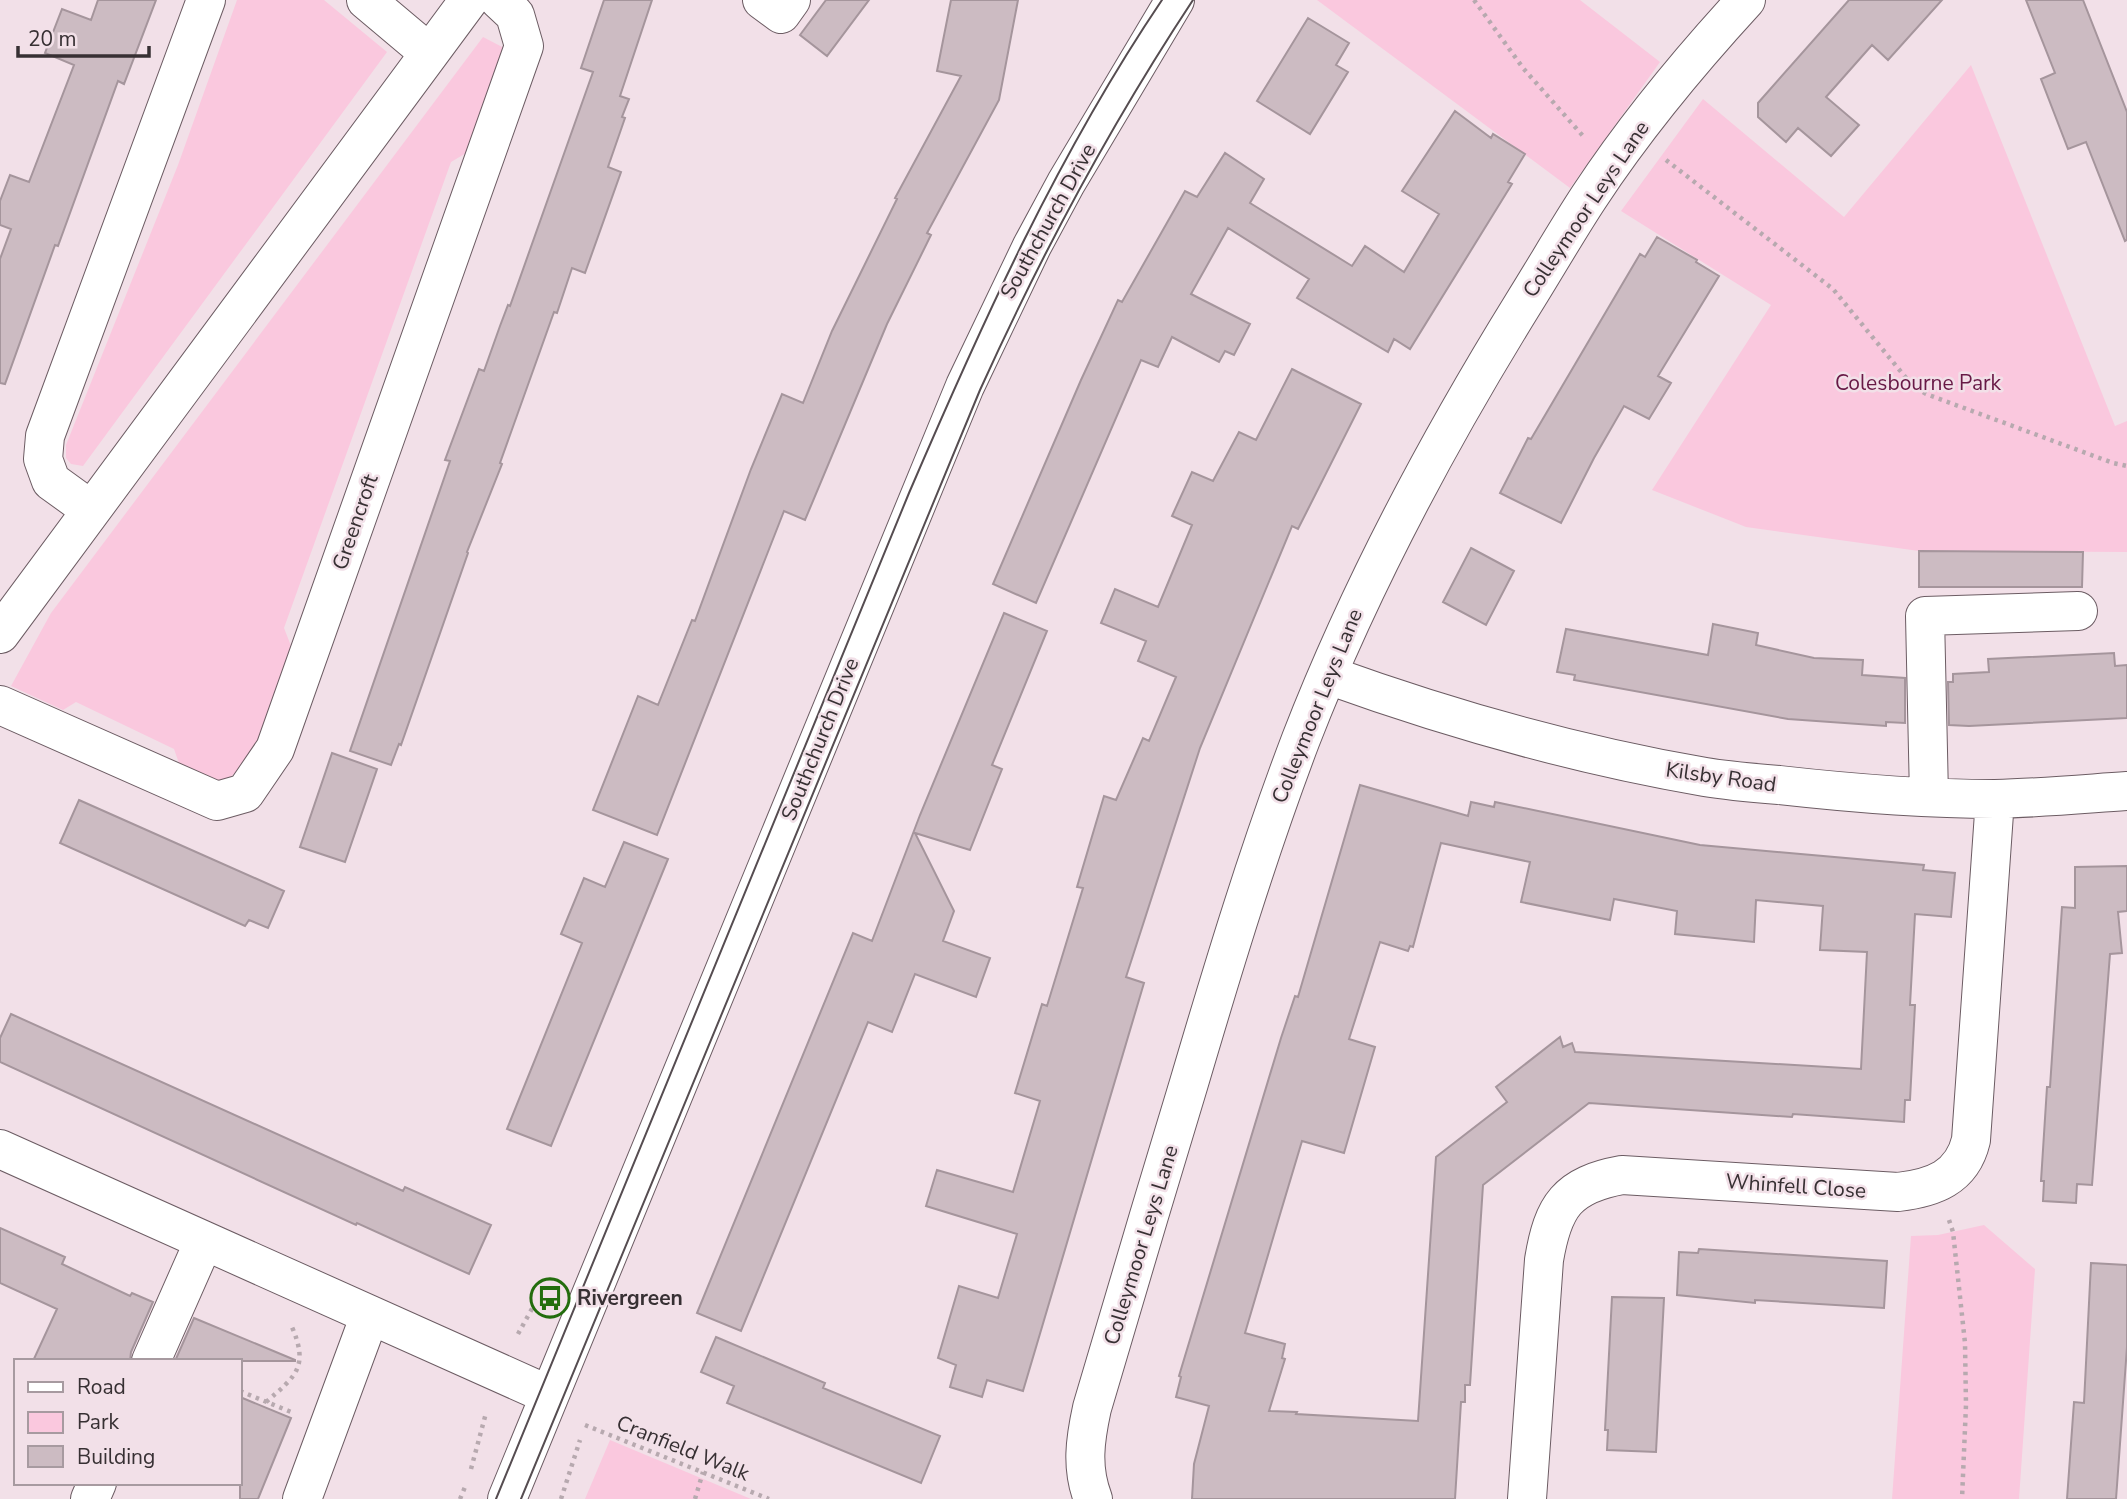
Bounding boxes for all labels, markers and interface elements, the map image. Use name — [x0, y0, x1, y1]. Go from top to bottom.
scale bar — [18, 14, 149, 58]
text: 20 m — [28, 25, 77, 53]
street label: Colleymoor Leys Lane — [1516, 115, 1656, 303]
street label: Southchurch Drive — [994, 138, 1102, 304]
park label: Colesbourne Park — [1835, 369, 2002, 397]
street label: Greencroft — [326, 470, 385, 574]
street label: Colleymoor Leys Lane — [1265, 605, 1369, 807]
street label: Southchurch Drive — [775, 653, 865, 825]
street label: Kilsby Road — [1664, 755, 1778, 799]
street label: Colleymoor Leys Lane — [1097, 1142, 1185, 1348]
street label: Whinfell Close — [1725, 1167, 1867, 1205]
bus stop icon: Rivergreen — [529, 1277, 571, 1319]
place label: Rivergreen — [577, 1284, 683, 1312]
legend — [14, 1359, 242, 1485]
text: Road — [77, 1373, 126, 1401]
text: Park — [77, 1408, 119, 1436]
street label: Cranfield Walk — [612, 1409, 754, 1488]
text: Building — [77, 1443, 155, 1471]

